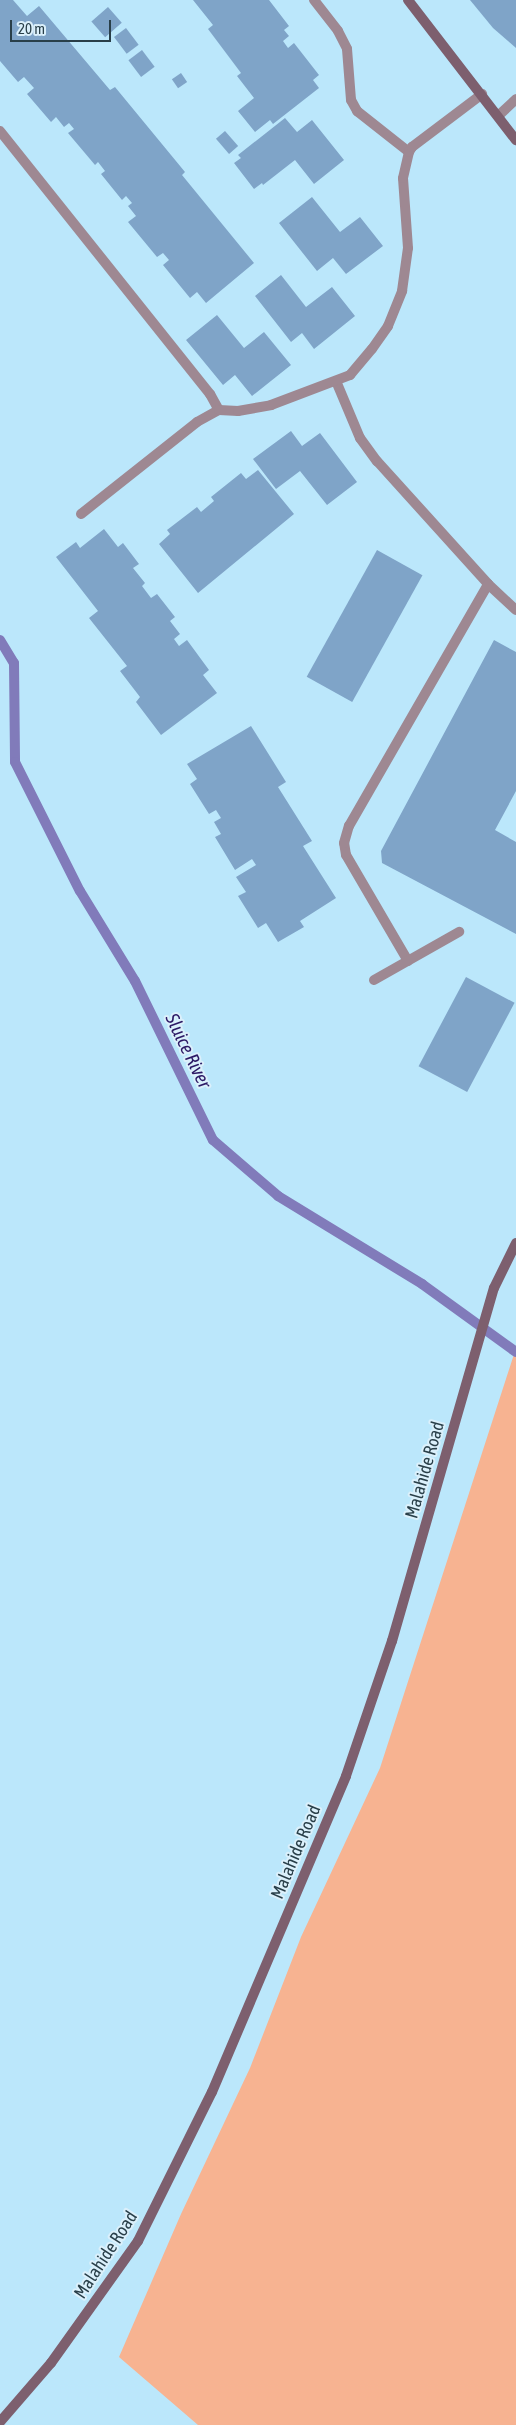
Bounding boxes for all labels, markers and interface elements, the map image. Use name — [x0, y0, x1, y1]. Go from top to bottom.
scale bar — [12, 10, 114, 42]
text: 20 m — [18, 20, 45, 37]
water label: Sluice River — [160, 1010, 216, 1092]
street label: Malahide Road — [401, 1419, 449, 1521]
street label: Malahide Road — [267, 1802, 325, 1902]
street label: Malahide Road — [70, 2207, 142, 2303]

